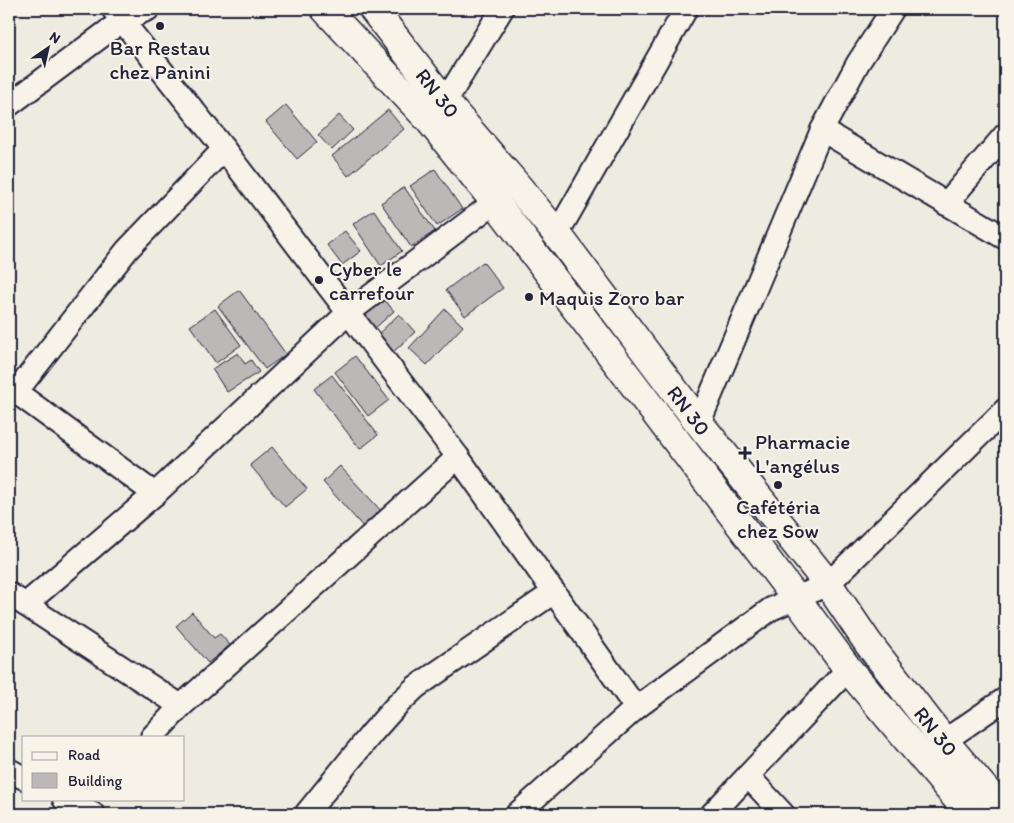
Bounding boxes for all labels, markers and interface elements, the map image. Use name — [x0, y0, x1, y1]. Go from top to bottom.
marker: Bar Restau chez Panini — [154, 20, 166, 32]
north arrow — [22, 22, 72, 72]
text: N — [46, 28, 64, 47]
place label: Bar Restau chez Panini — [109, 35, 211, 84]
street label: RN 30 — [411, 63, 465, 123]
place label: Cyber le carrefour — [329, 256, 414, 305]
marker: Cyber le carrefour — [313, 274, 325, 286]
place label: Maquis Zoro bar — [539, 285, 684, 310]
marker: Maquis Zoro bar — [523, 291, 535, 303]
street label: RN 30 — [662, 380, 716, 440]
place label: Pharmacie L'angélus — [755, 429, 850, 478]
marker: Pharmacie L'angélus — [739, 447, 751, 459]
marker: Cafétéria chez Sow — [772, 479, 784, 491]
place label: Cafétéria chez Sow — [736, 494, 820, 543]
street label: RN 30 — [909, 701, 963, 761]
legend — [22, 736, 185, 800]
text: Road — [68, 746, 101, 764]
text: Building — [68, 772, 122, 790]

